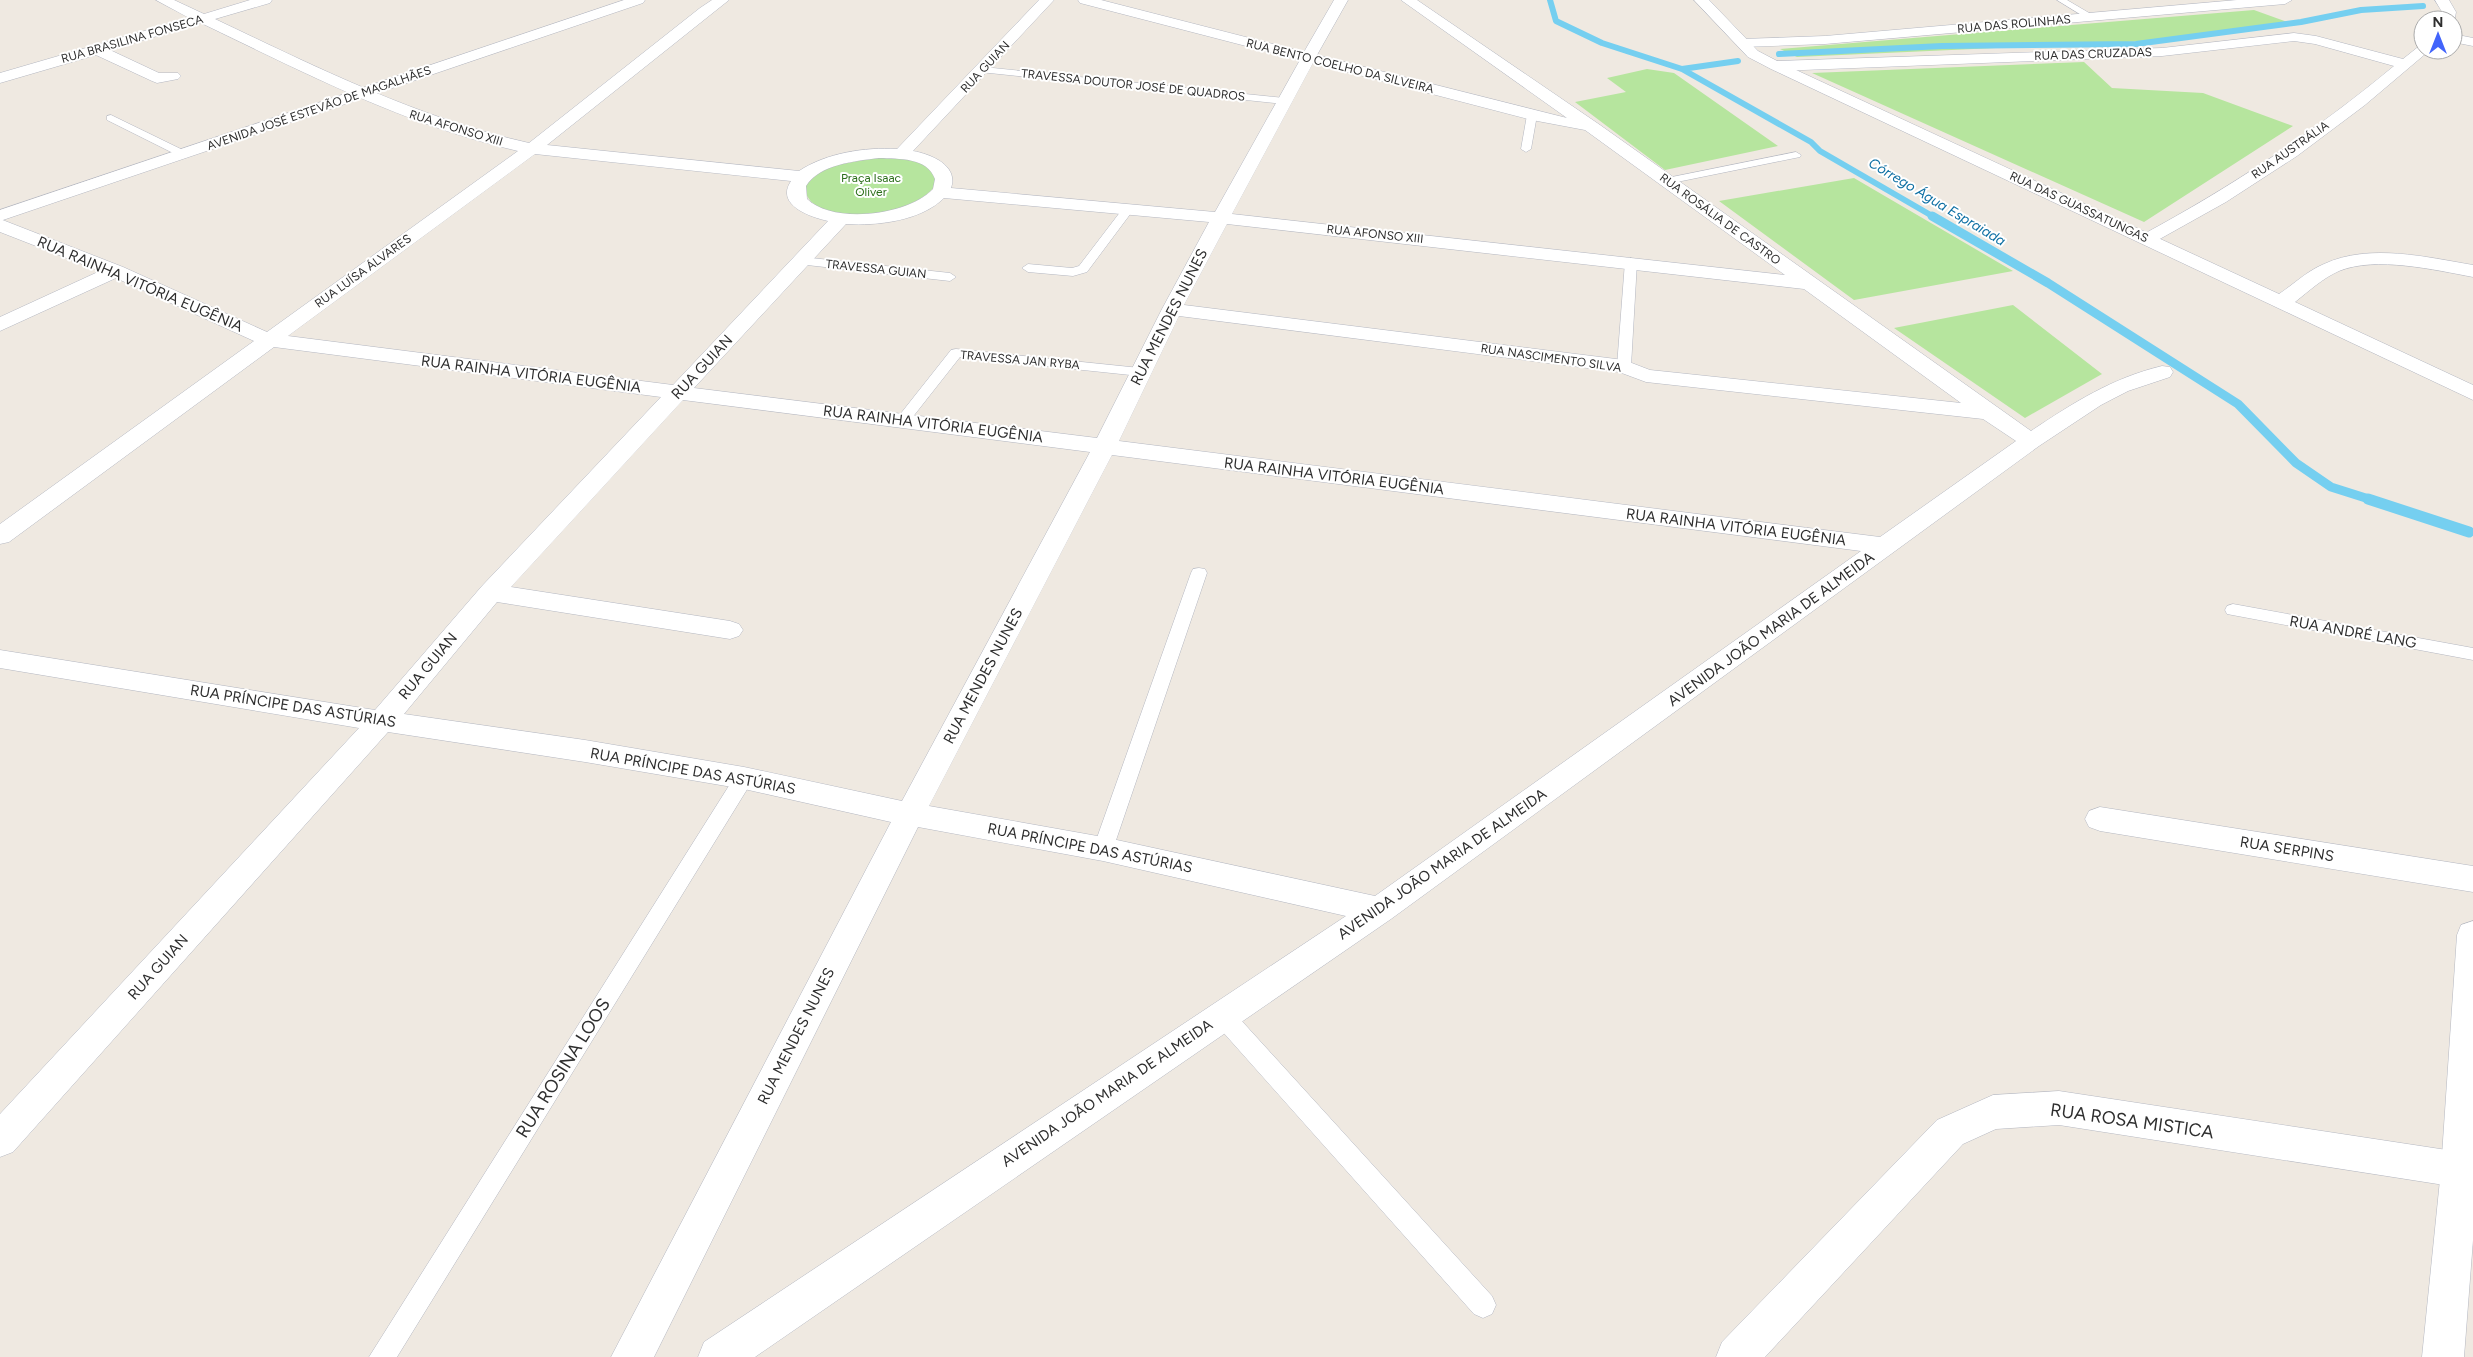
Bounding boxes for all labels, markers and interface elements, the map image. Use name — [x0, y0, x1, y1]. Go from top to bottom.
north arrow — [2413, 10, 2463, 60]
street label: RUA BRASILINA FONSECA — [59, 12, 205, 66]
street label: RUA DAS ROLINHAS — [1957, 12, 2071, 36]
text: N — [2433, 14, 2443, 31]
street label: RUA BENTO COELHO DA SILVEIRA — [1245, 36, 1435, 96]
street label: RUA GUIAN — [958, 38, 1012, 96]
street label: RUA DAS CRUZADAS — [2034, 45, 2152, 63]
street label: AVENIDA JOSÉ ESTEVÃO DE MAGALHÃES — [205, 63, 433, 153]
street label: TRAVESSA DOUTOR JOSÉ DE QUADROS — [1020, 66, 1246, 104]
street label: RUA AFONSO XIII — [408, 107, 504, 149]
street label: RUA AUSTRÁLIA — [2249, 118, 2331, 182]
water label: Córrego Água Espraiada — [1866, 154, 2008, 250]
street label: RUA DAS GUASSATUNGAS — [2008, 169, 2150, 245]
street label: RUA ROSÁLIA DE CASTRO — [1657, 170, 1783, 268]
park label: Praça Isaac Oliver — [841, 171, 902, 199]
street label: RUA AFONSO XIII — [1326, 222, 1424, 246]
street label: RUA LUÍSA ÁLVARES — [312, 231, 414, 311]
street label: RUA RAINHA VITÓRIA EUGÊNIA — [35, 232, 245, 336]
street label: RUA MENDES NUNES — [1127, 246, 1211, 388]
street label: TRAVESSA GUIAN — [825, 257, 927, 281]
street label: RUA GUIAN — [668, 331, 736, 403]
street label: RUA NASCIMENTO SILVA — [1480, 341, 1622, 375]
street label: TRAVESSA JAN RYBA — [960, 348, 1080, 372]
street label: RUA RAINHA VITÓRIA EUGÊNIA — [420, 352, 642, 396]
street label: RUA RAINHA VITÓRIA EUGÊNIA — [822, 402, 1044, 446]
street label: RUA RAINHA VITÓRIA EUGÊNIA — [1223, 454, 1445, 498]
street label: RUA RAINHA VITÓRIA EUGÊNIA — [1625, 505, 1847, 549]
street label: AVENIDA JOÃO MARIA DE ALMEIDA — [1664, 548, 1878, 710]
street label: RUA MENDES NUNES — [940, 605, 1026, 747]
street label: RUA ANDRÉ LANG — [2288, 612, 2418, 652]
street label: RUA GUIAN — [395, 629, 461, 703]
street label: RUA PRÍNCIPE DAS ASTÚRIAS — [189, 681, 397, 731]
street label: RUA PRÍNCIPE DAS ASTÚRIAS — [589, 744, 797, 798]
street label: AVENIDA JOÃO MARIA DE ALMEIDA — [1334, 785, 1550, 943]
street label: RUA PRÍNCIPE DAS ASTÚRIAS — [986, 819, 1194, 877]
street label: RUA SERPINS — [2239, 833, 2335, 865]
street label: RUA GUIAN — [124, 931, 192, 1003]
street label: RUA MENDES NUNES — [754, 965, 838, 1107]
street label: RUA ROSINA LOOS — [511, 994, 615, 1142]
street label: AVENIDA JOÃO MARIA DE ALMEIDA — [998, 1015, 1216, 1171]
street label: RUA ROSA MISTICA — [2049, 1099, 2215, 1143]

